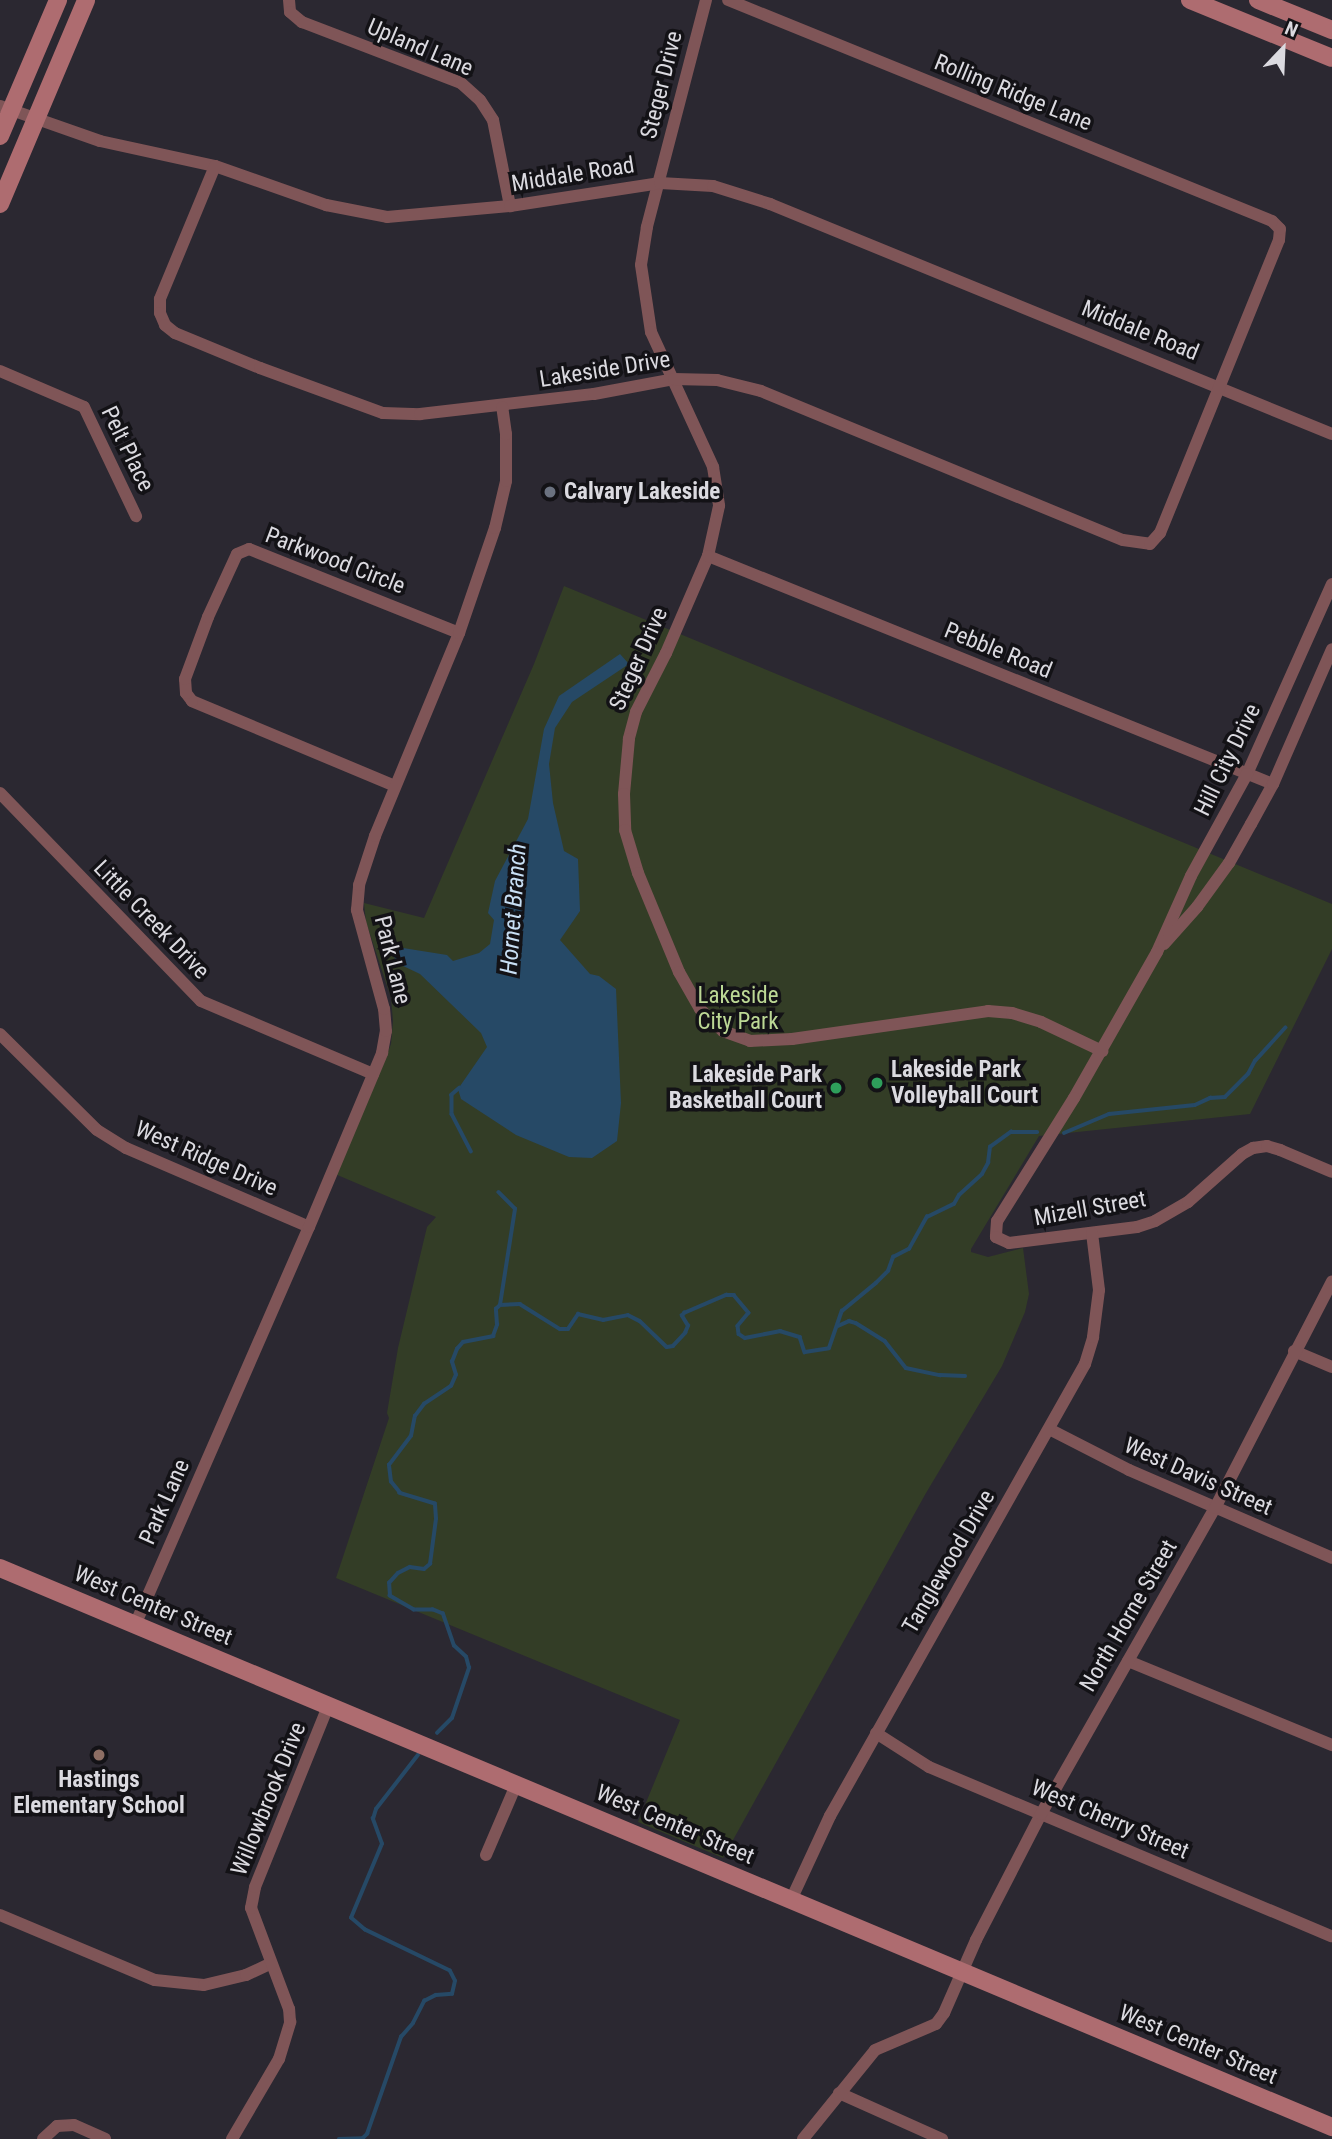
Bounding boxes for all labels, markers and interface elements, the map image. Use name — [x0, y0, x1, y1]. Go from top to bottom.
street label: Upland Lane — [363, 13, 477, 83]
north arrow — [1248, 14, 1318, 84]
text: N — [1282, 16, 1301, 42]
street label: Steger Drive — [635, 28, 689, 142]
street label: Rolling Ridge Lane — [930, 49, 1096, 137]
street label: Middale Road — [510, 152, 636, 198]
street label: Middale Road — [1077, 295, 1203, 367]
street label: Lakeside Drive — [538, 346, 672, 394]
street label: Pelt Place — [95, 402, 159, 496]
place label: Calvary Lakeside — [564, 478, 720, 506]
marker: Calvary Lakeside — [542, 484, 558, 500]
street label: Parkwood Circle — [261, 522, 409, 600]
street label: Steger Drive — [604, 603, 674, 715]
street label: Pebble Road — [940, 617, 1056, 685]
street label: Hill City Drive — [1189, 699, 1267, 821]
water label: Hornet Branch — [495, 842, 533, 976]
street label: Little Creek Drive — [88, 855, 214, 985]
street label: Park Lane — [368, 913, 416, 1007]
park label: Lakeside City Park — [698, 982, 778, 1036]
place label: Lakeside Park Volleyball Court — [891, 1056, 1038, 1110]
place label: Lakeside Park Basketball Court — [669, 1061, 822, 1115]
marker: Lakeside Park Volleyball Court — [869, 1075, 885, 1091]
marker: Lakeside Park Basketball Court — [828, 1080, 844, 1096]
street label: West Ridge Drive — [131, 1115, 281, 1203]
street label: Mizell Street — [1032, 1186, 1148, 1232]
street label: West Davis Street — [1120, 1432, 1276, 1522]
street label: Park Lane — [134, 1455, 196, 1549]
street label: Tanglewood Drive — [897, 1485, 1001, 1639]
street label: North Horne Street — [1074, 1535, 1184, 1697]
street label: West Center Street — [70, 1560, 236, 1652]
street label: Willowbrook Drive — [226, 1718, 312, 1880]
marker: Hastings Elementary School — [91, 1747, 107, 1763]
place label: Hastings Elementary School — [13, 1766, 185, 1820]
street label: West Cherry Street — [1027, 1774, 1193, 1866]
street label: West Center Street — [592, 1779, 758, 1871]
street label: West Center Street — [1115, 1999, 1281, 2091]

